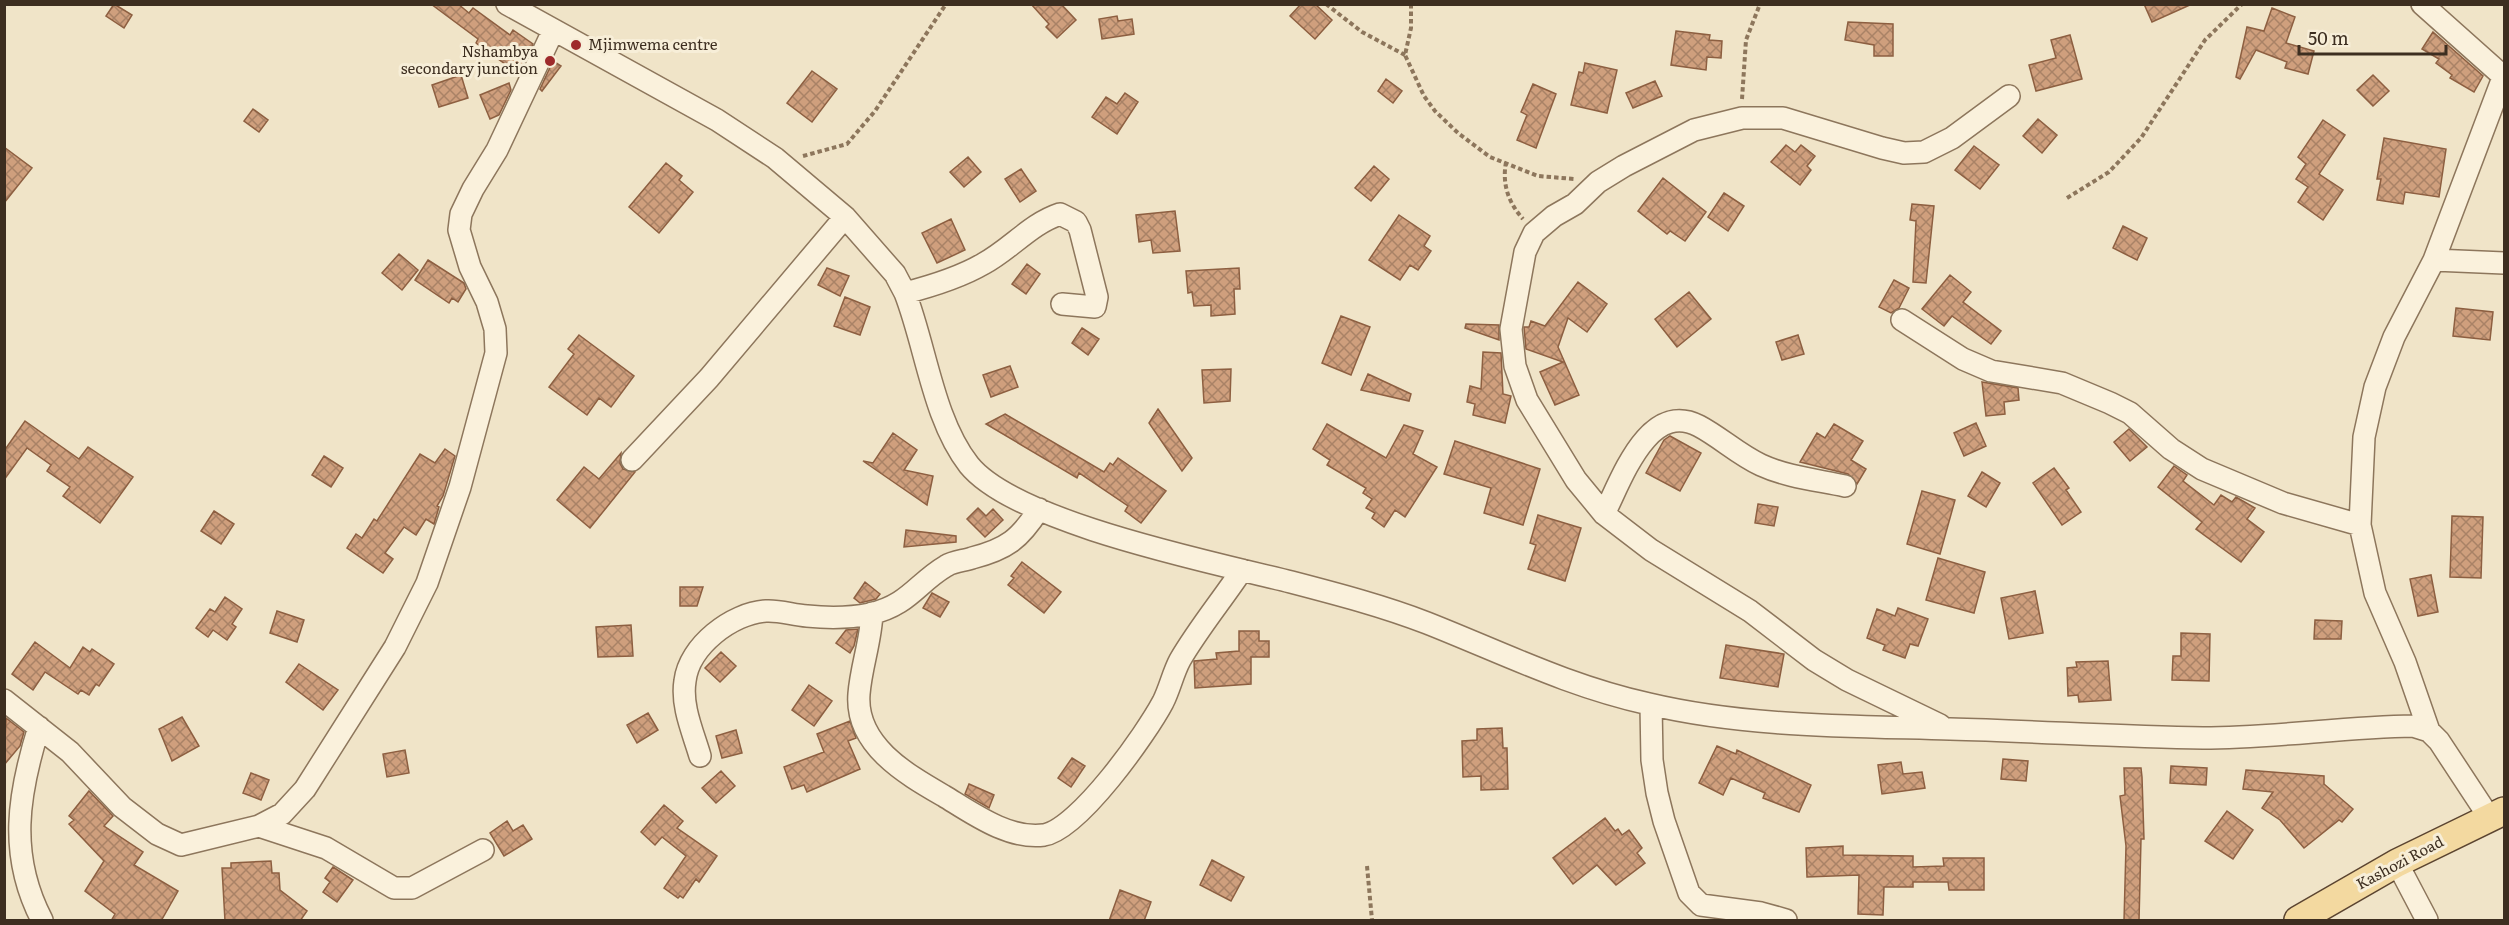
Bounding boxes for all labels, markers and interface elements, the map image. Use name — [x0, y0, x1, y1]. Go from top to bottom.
scale bar — [2299, 18, 2446, 56]
text: 50 m — [2308, 24, 2349, 51]
place label: Mjimwema centre — [588, 32, 718, 55]
marker: Mjimwema centre — [569, 38, 583, 52]
place label: Nshambya secondary junction — [401, 39, 539, 79]
marker: Nshambya secondary junction — [543, 54, 557, 68]
street label: Kashozi Road — [2352, 829, 2447, 894]

